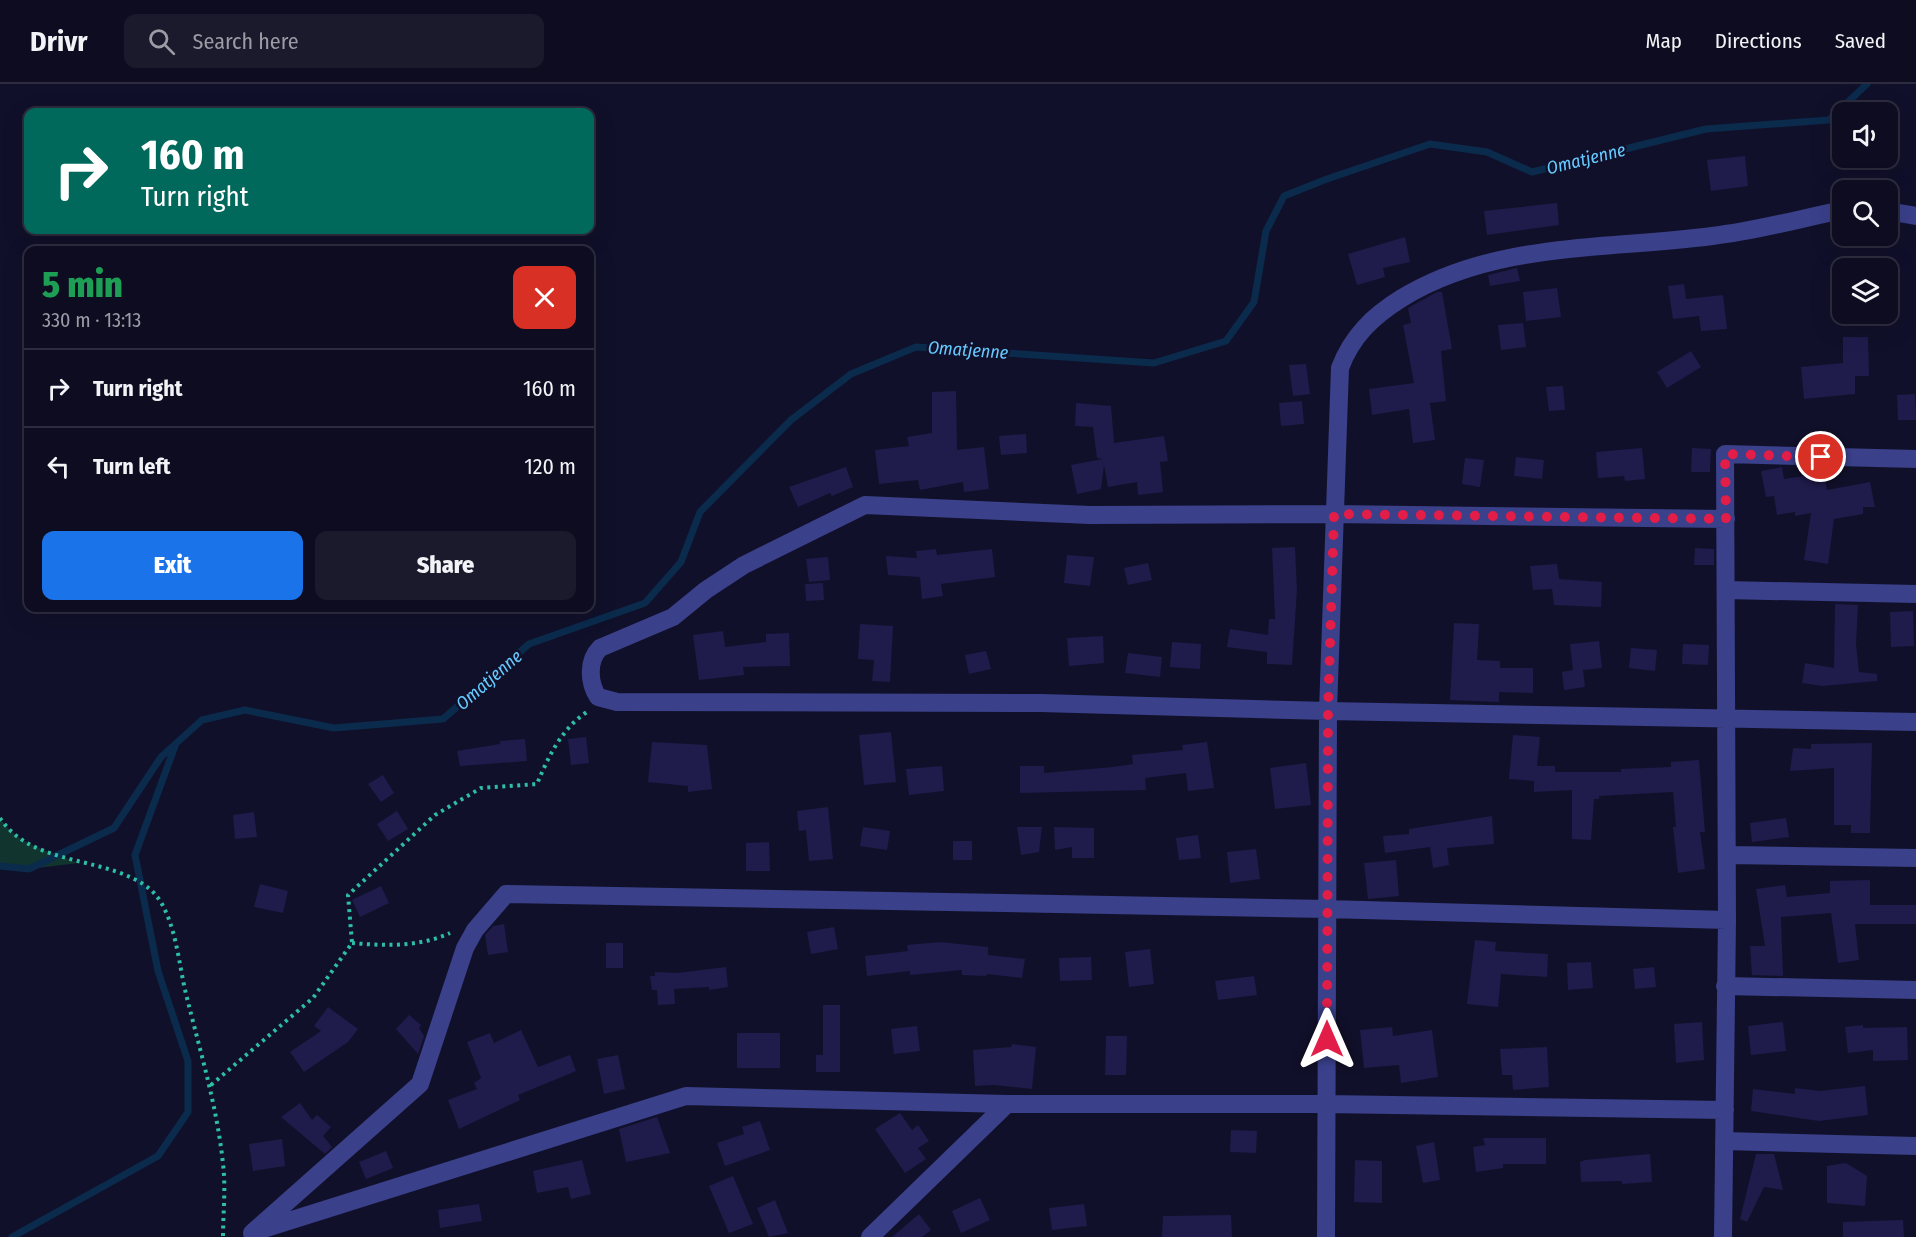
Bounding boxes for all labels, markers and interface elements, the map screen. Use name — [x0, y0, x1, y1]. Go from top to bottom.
search box — [124, 14, 544, 68]
text: Drivr — [30, 25, 88, 58]
icon: search — [145, 25, 178, 58]
text: Search here — [193, 28, 299, 55]
text: Map — [1645, 28, 1682, 54]
text: Directions — [1715, 28, 1802, 54]
text: Saved — [1835, 28, 1886, 54]
map controls — [1832, 102, 1898, 324]
button: sound — [1832, 102, 1898, 168]
text: 160 m — [141, 130, 244, 180]
icon: right — [42, 132, 120, 210]
water label: Omatjenne — [1544, 138, 1628, 179]
button: search — [1832, 180, 1898, 246]
text: Turn right — [141, 181, 249, 213]
button: layers — [1832, 258, 1898, 324]
text: 5 min — [42, 263, 123, 307]
button: close — [513, 266, 576, 329]
text: 330 m · 13:13 — [42, 308, 141, 332]
water label: Omatjenne — [927, 336, 1009, 364]
icon: right — [42, 372, 75, 405]
text: Turn right — [93, 375, 182, 402]
text: 160 m — [523, 375, 576, 402]
pin — [1795, 431, 1846, 482]
icon: arrive — [1804, 440, 1837, 473]
icon: left — [42, 450, 75, 483]
text: Turn left — [93, 453, 171, 480]
text: 120 m — [524, 453, 576, 480]
button: Exit — [42, 531, 303, 600]
button: Share — [315, 531, 576, 600]
water label: Omatjenne — [451, 645, 527, 715]
position arrow — [1295, 1007, 1359, 1071]

